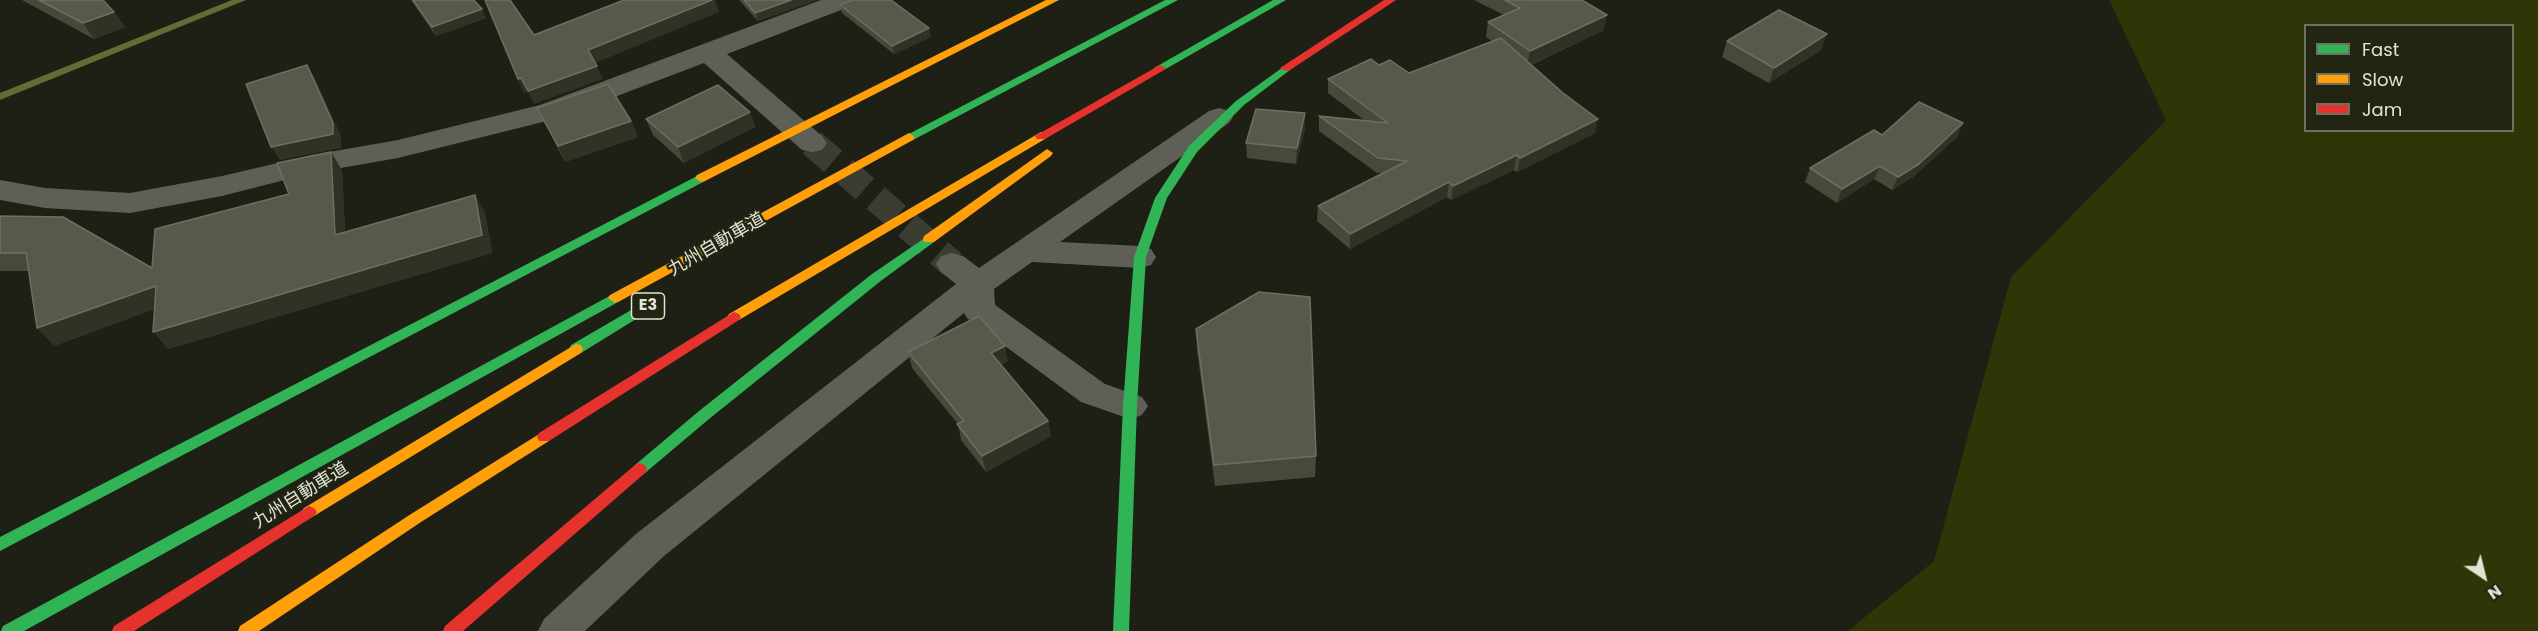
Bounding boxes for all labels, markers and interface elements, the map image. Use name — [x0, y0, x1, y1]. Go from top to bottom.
legend — [2304, 24, 2514, 132]
text: Fast — [2362, 37, 2399, 62]
text: Slow — [2362, 67, 2403, 92]
text: Jam — [2362, 97, 2402, 122]
street label: 九州自動車道 — [665, 209, 769, 281]
road number: E3 — [632, 293, 664, 319]
street label: 九州自動車道 — [249, 458, 353, 534]
north arrow — [2454, 547, 2514, 607]
text: N — [2483, 579, 2506, 605]

